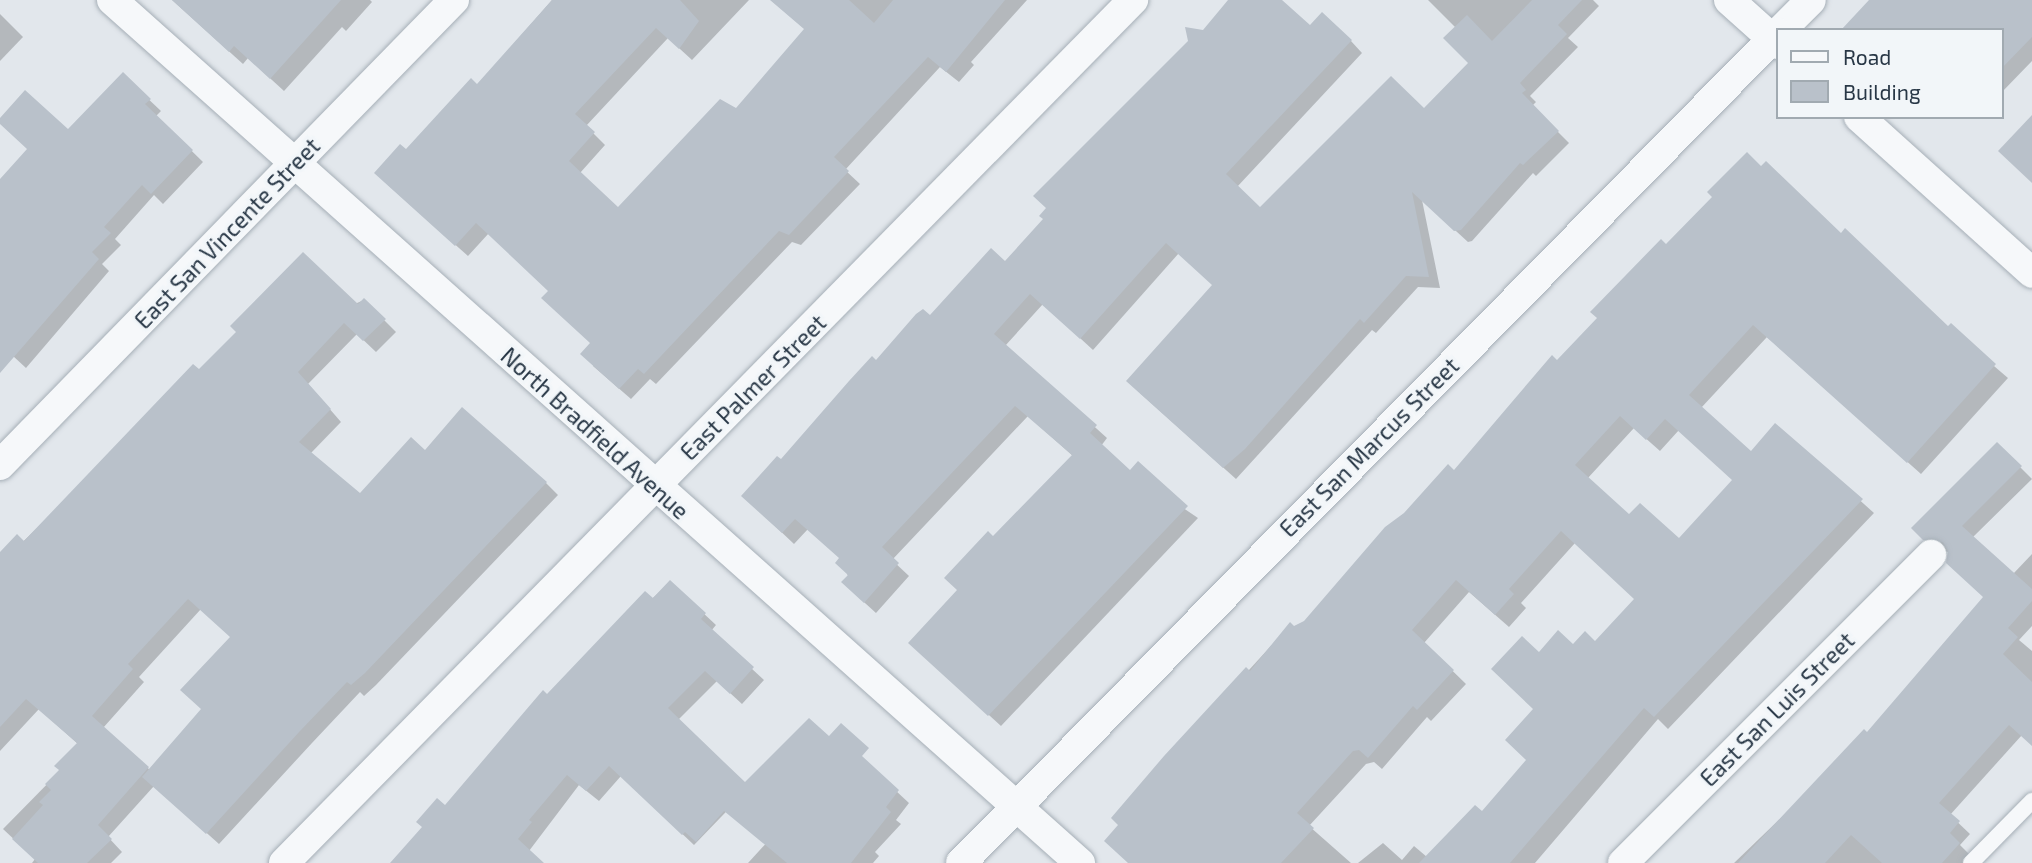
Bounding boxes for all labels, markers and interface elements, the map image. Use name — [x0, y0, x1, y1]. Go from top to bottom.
legend — [1776, 28, 2004, 119]
text: Road — [1843, 44, 1891, 69]
text: Building — [1843, 79, 1921, 104]
street label: East San Vincente Street — [128, 132, 326, 334]
street label: East Palmer Street — [674, 308, 832, 466]
street label: North Bradfield Avenue — [495, 341, 695, 525]
street label: East San Marcus Street — [1274, 352, 1464, 542]
street label: East San Luis Street — [1694, 626, 1860, 792]

